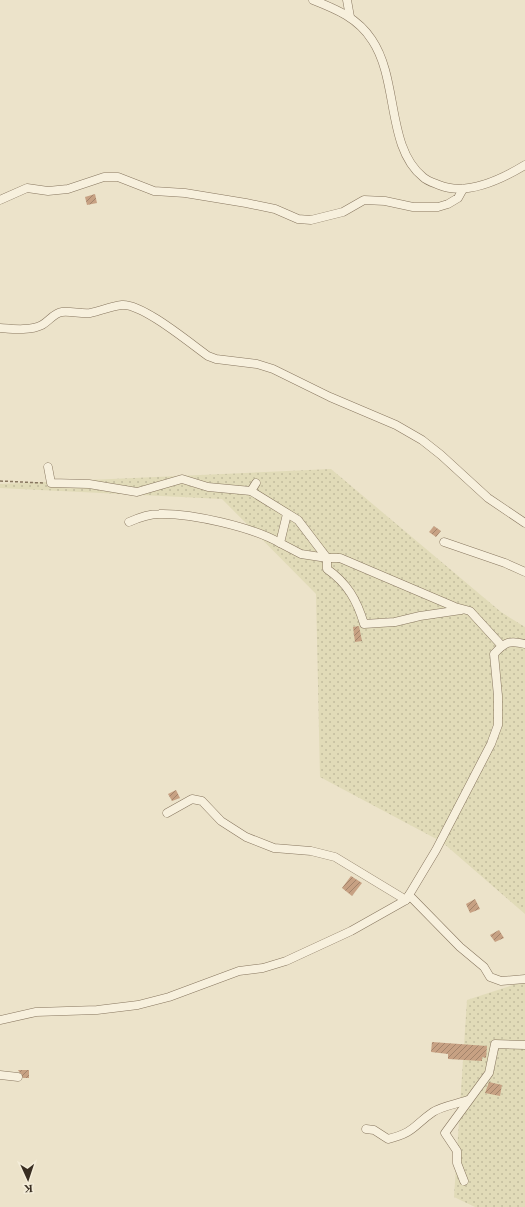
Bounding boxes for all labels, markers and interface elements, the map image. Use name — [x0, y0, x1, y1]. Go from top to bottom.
north arrow — [8, 1159, 48, 1199]
text: K — [23, 1183, 33, 1195]

